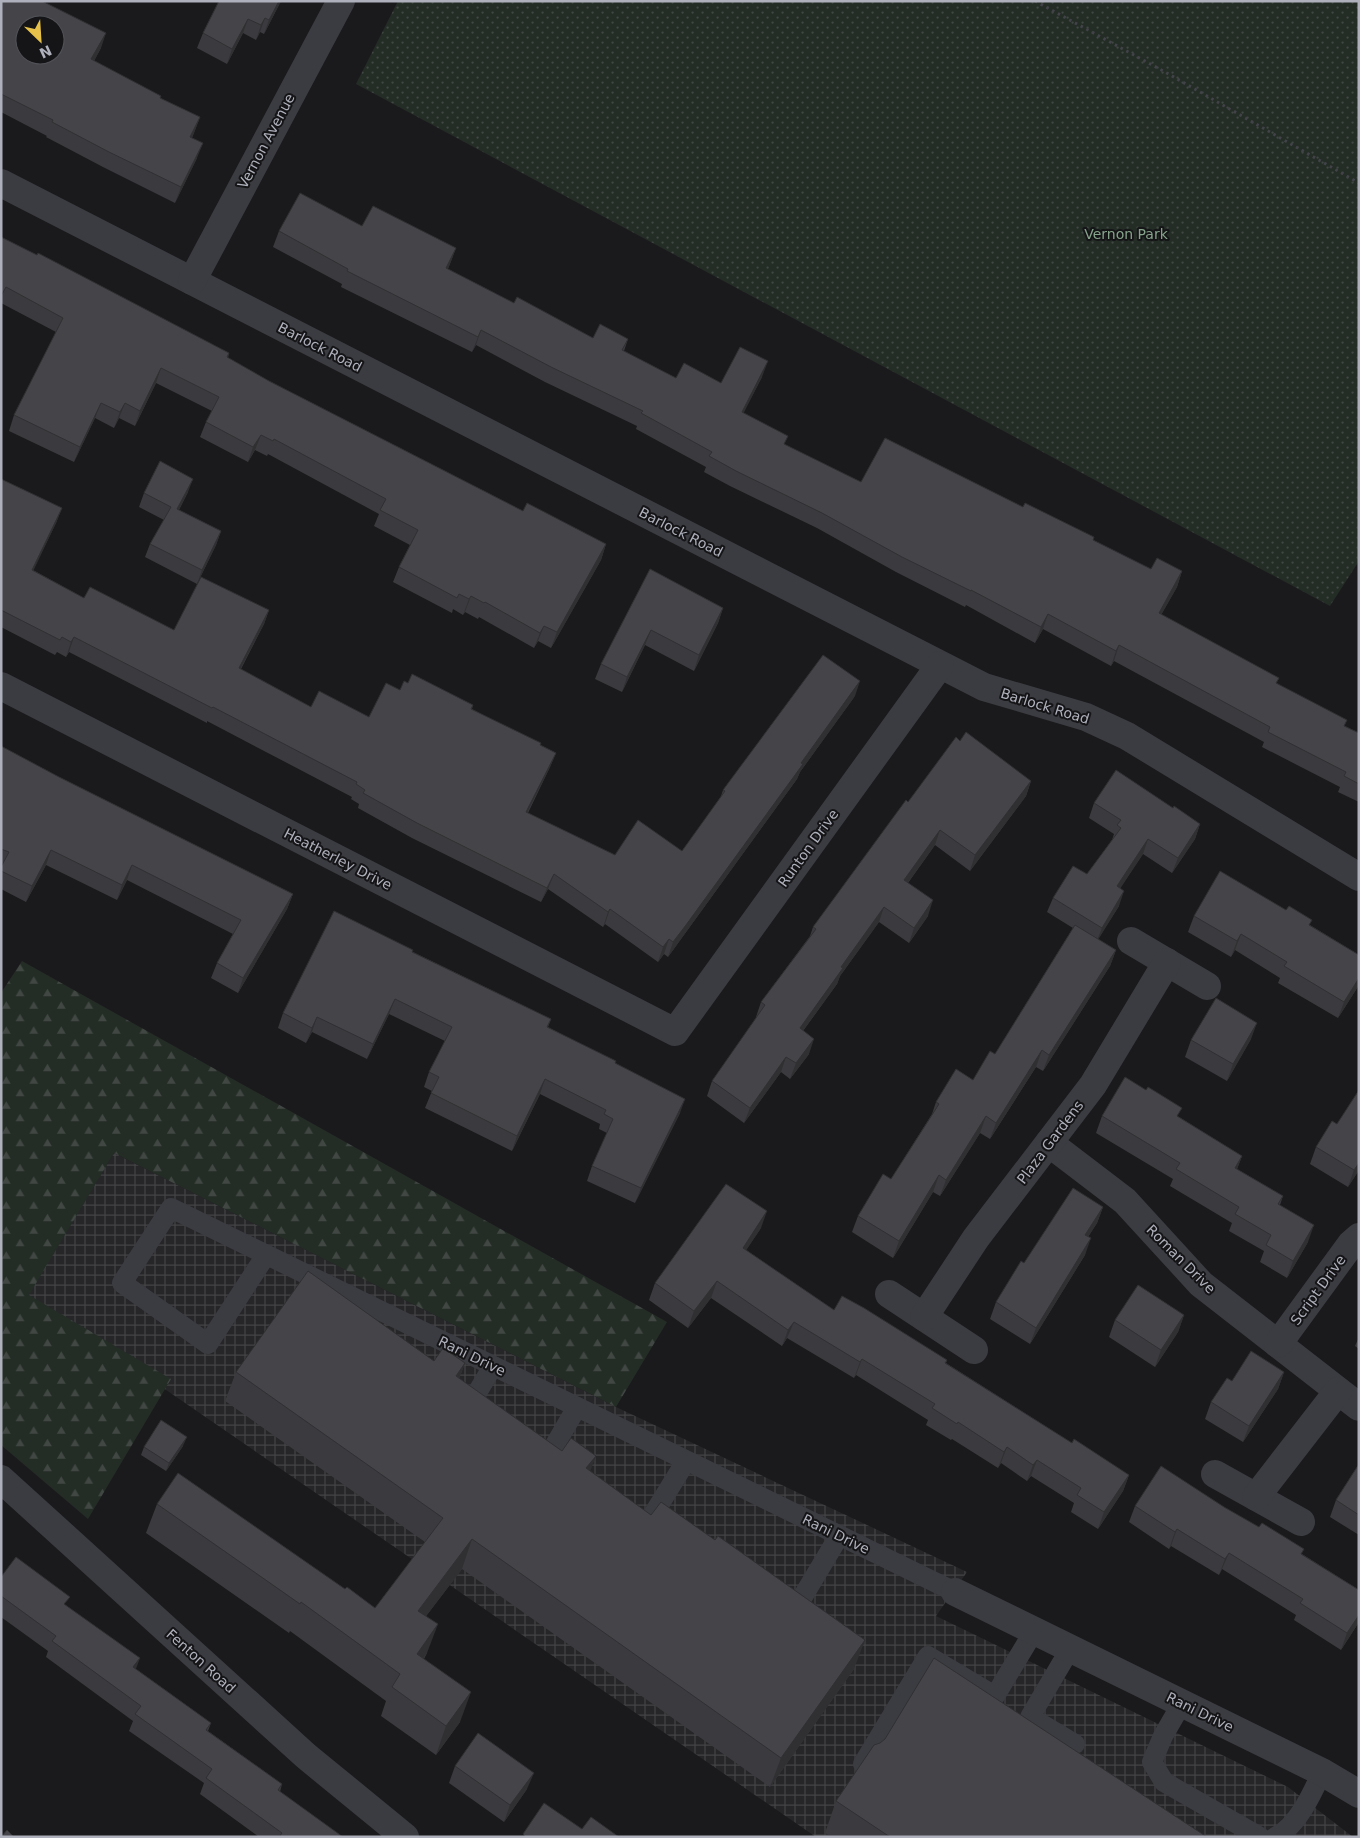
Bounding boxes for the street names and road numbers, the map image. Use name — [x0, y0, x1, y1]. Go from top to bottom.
street label: Vernon Avenue — [234, 91, 298, 191]
street label: Barlock Road — [275, 319, 365, 375]
street label: Barlock Road — [636, 504, 726, 560]
street label: Barlock Road — [999, 685, 1091, 727]
street label: Runton Drive — [775, 806, 841, 890]
street label: Heatherley Drive — [281, 825, 395, 893]
street label: Plaza Gardens — [1014, 1097, 1086, 1187]
street label: Roman Drive — [1143, 1221, 1219, 1297]
street label: Script Drive — [1287, 1252, 1349, 1328]
street label: Rani Drive — [436, 1333, 508, 1379]
street label: Rani Drive — [800, 1511, 872, 1557]
street label: Fenton Road — [163, 1626, 239, 1696]
street label: Rani Drive — [1164, 1689, 1236, 1735]

